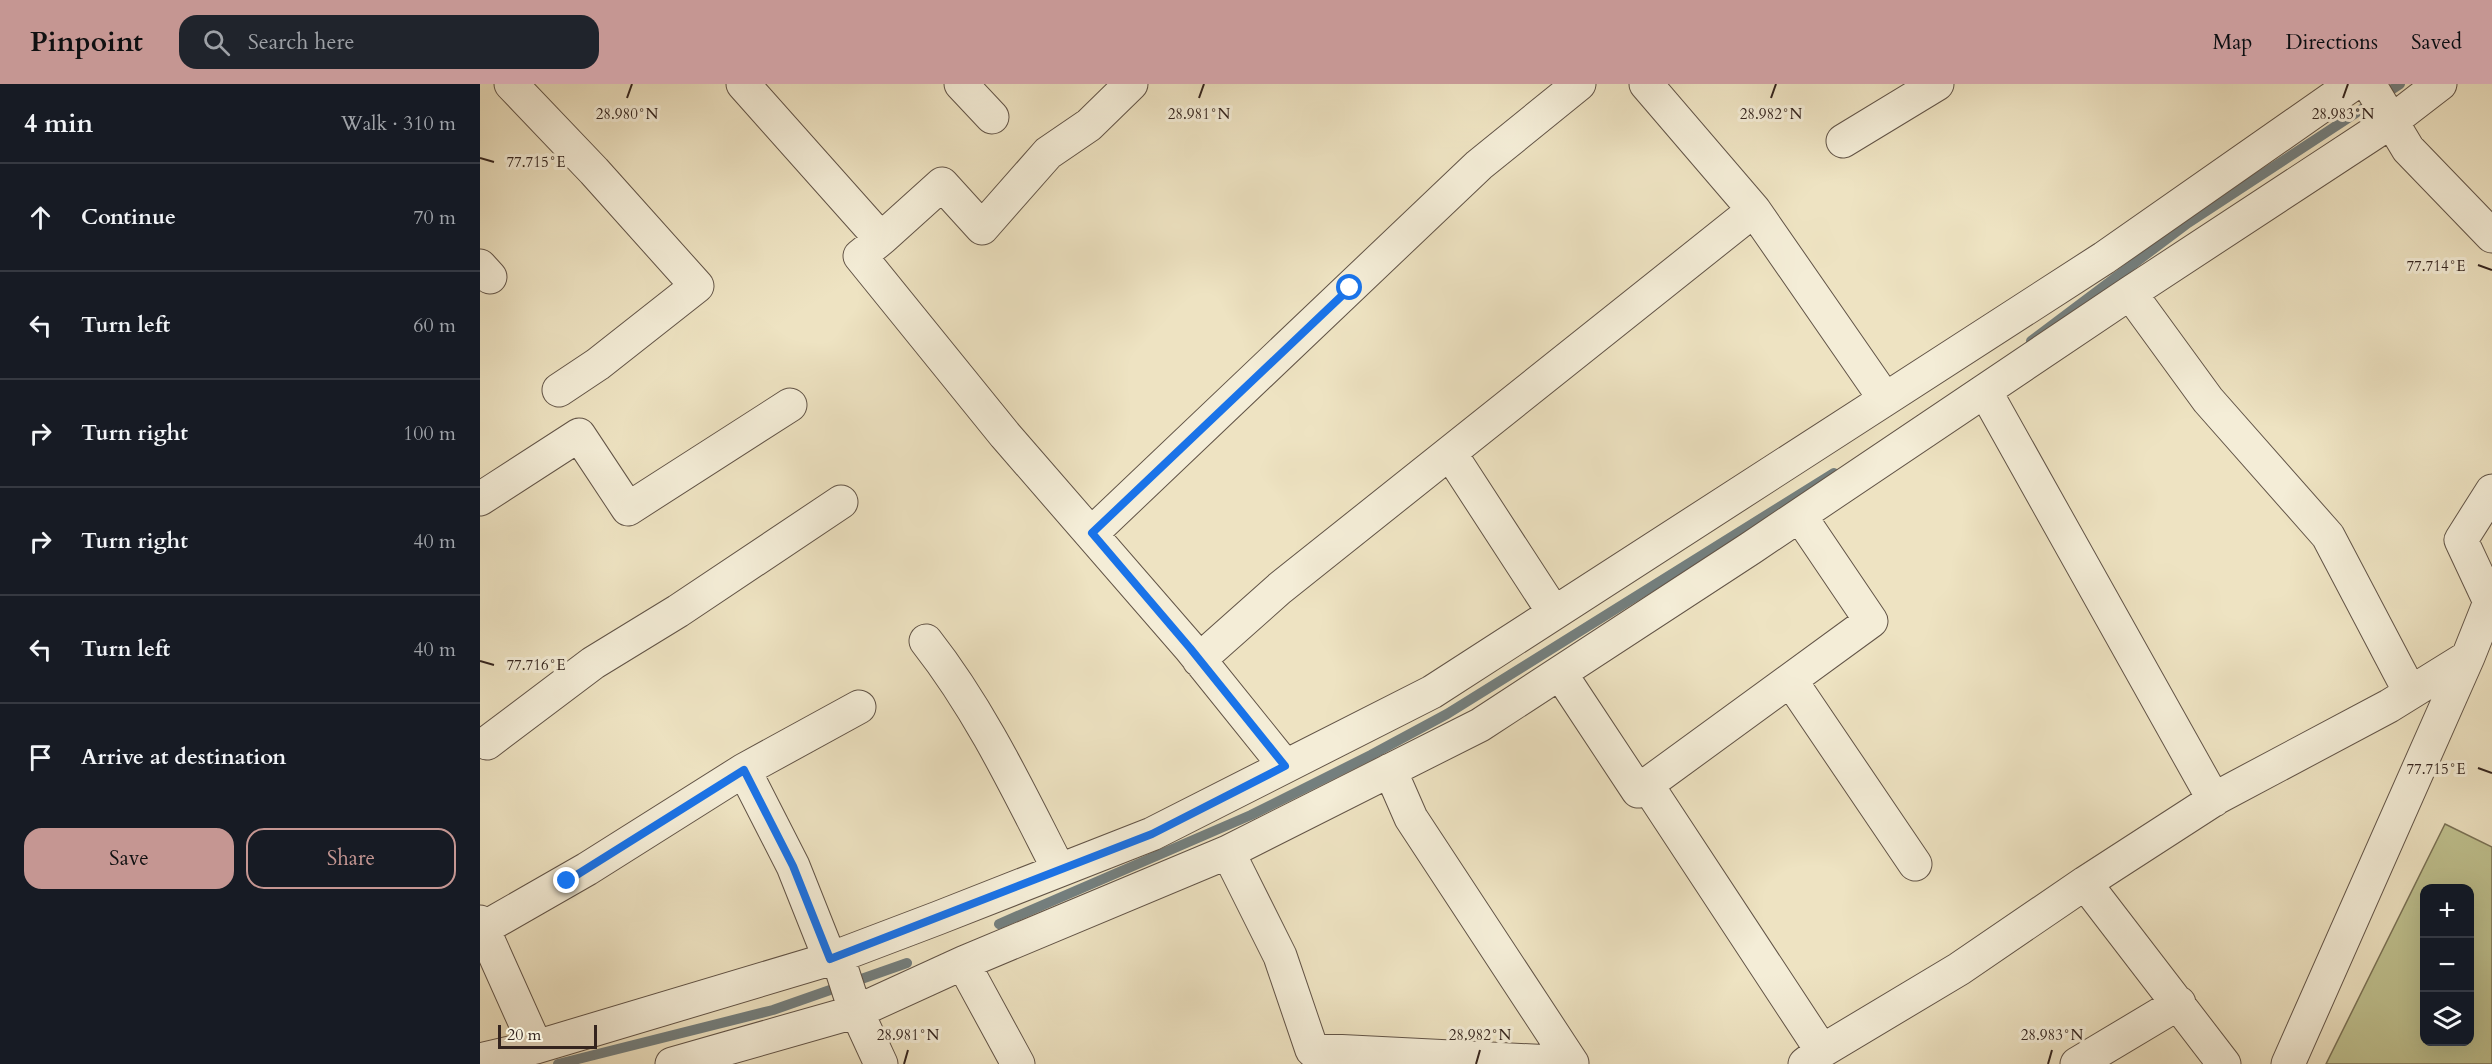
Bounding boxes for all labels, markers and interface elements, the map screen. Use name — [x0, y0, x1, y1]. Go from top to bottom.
search box — [179, 15, 599, 69]
text: Pinpoint — [30, 23, 143, 61]
icon: search — [200, 26, 233, 59]
text: Search here — [248, 27, 354, 57]
text: Map — [2212, 28, 2252, 57]
text: Directions — [2285, 28, 2378, 57]
text: Saved — [2411, 28, 2462, 57]
text: 28.980°N — [596, 104, 659, 124]
text: 28.981°N — [1168, 104, 1231, 124]
text: 28.982°N — [1740, 104, 1803, 124]
text: 28.983°N — [2312, 104, 2375, 124]
text: 4 min — [24, 106, 93, 141]
text: Walk · 310 m — [341, 110, 456, 137]
text: 77.715°E — [506, 152, 566, 172]
icon: ahead — [24, 201, 57, 234]
text: Continue — [81, 202, 176, 232]
text: 70 m — [413, 204, 456, 231]
text: 77.714°E — [2406, 256, 2466, 276]
route start — [1336, 274, 1362, 300]
icon: left — [24, 309, 57, 342]
text: Turn left — [81, 310, 170, 340]
text: 60 m — [413, 312, 456, 339]
icon: right — [24, 417, 57, 450]
text: Turn right — [81, 418, 188, 448]
text: 100 m — [403, 420, 456, 447]
icon: right — [24, 525, 57, 558]
text: Turn right — [81, 526, 188, 556]
text: 40 m — [413, 528, 456, 555]
icon: left — [24, 633, 57, 666]
text: Turn left — [81, 634, 170, 664]
text: 40 m — [413, 636, 456, 663]
text: 77.716°E — [506, 655, 566, 675]
icon: arrive — [24, 741, 57, 774]
text: Arrive at destination — [81, 742, 286, 772]
text: 77.715°E — [2406, 759, 2466, 779]
button: Save — [24, 828, 234, 889]
button: Share — [246, 828, 456, 889]
route end — [553, 867, 579, 893]
map controls — [2420, 884, 2474, 1046]
button: + — [2420, 884, 2474, 938]
button: − — [2420, 938, 2474, 992]
button: layers — [2420, 992, 2474, 1046]
scale bar — [498, 1022, 597, 1050]
text: 20 m — [507, 1024, 541, 1046]
text: 28.981°N — [877, 1025, 940, 1045]
text: 28.982°N — [1449, 1025, 1512, 1045]
text: 28.983°N — [2021, 1025, 2084, 1045]

